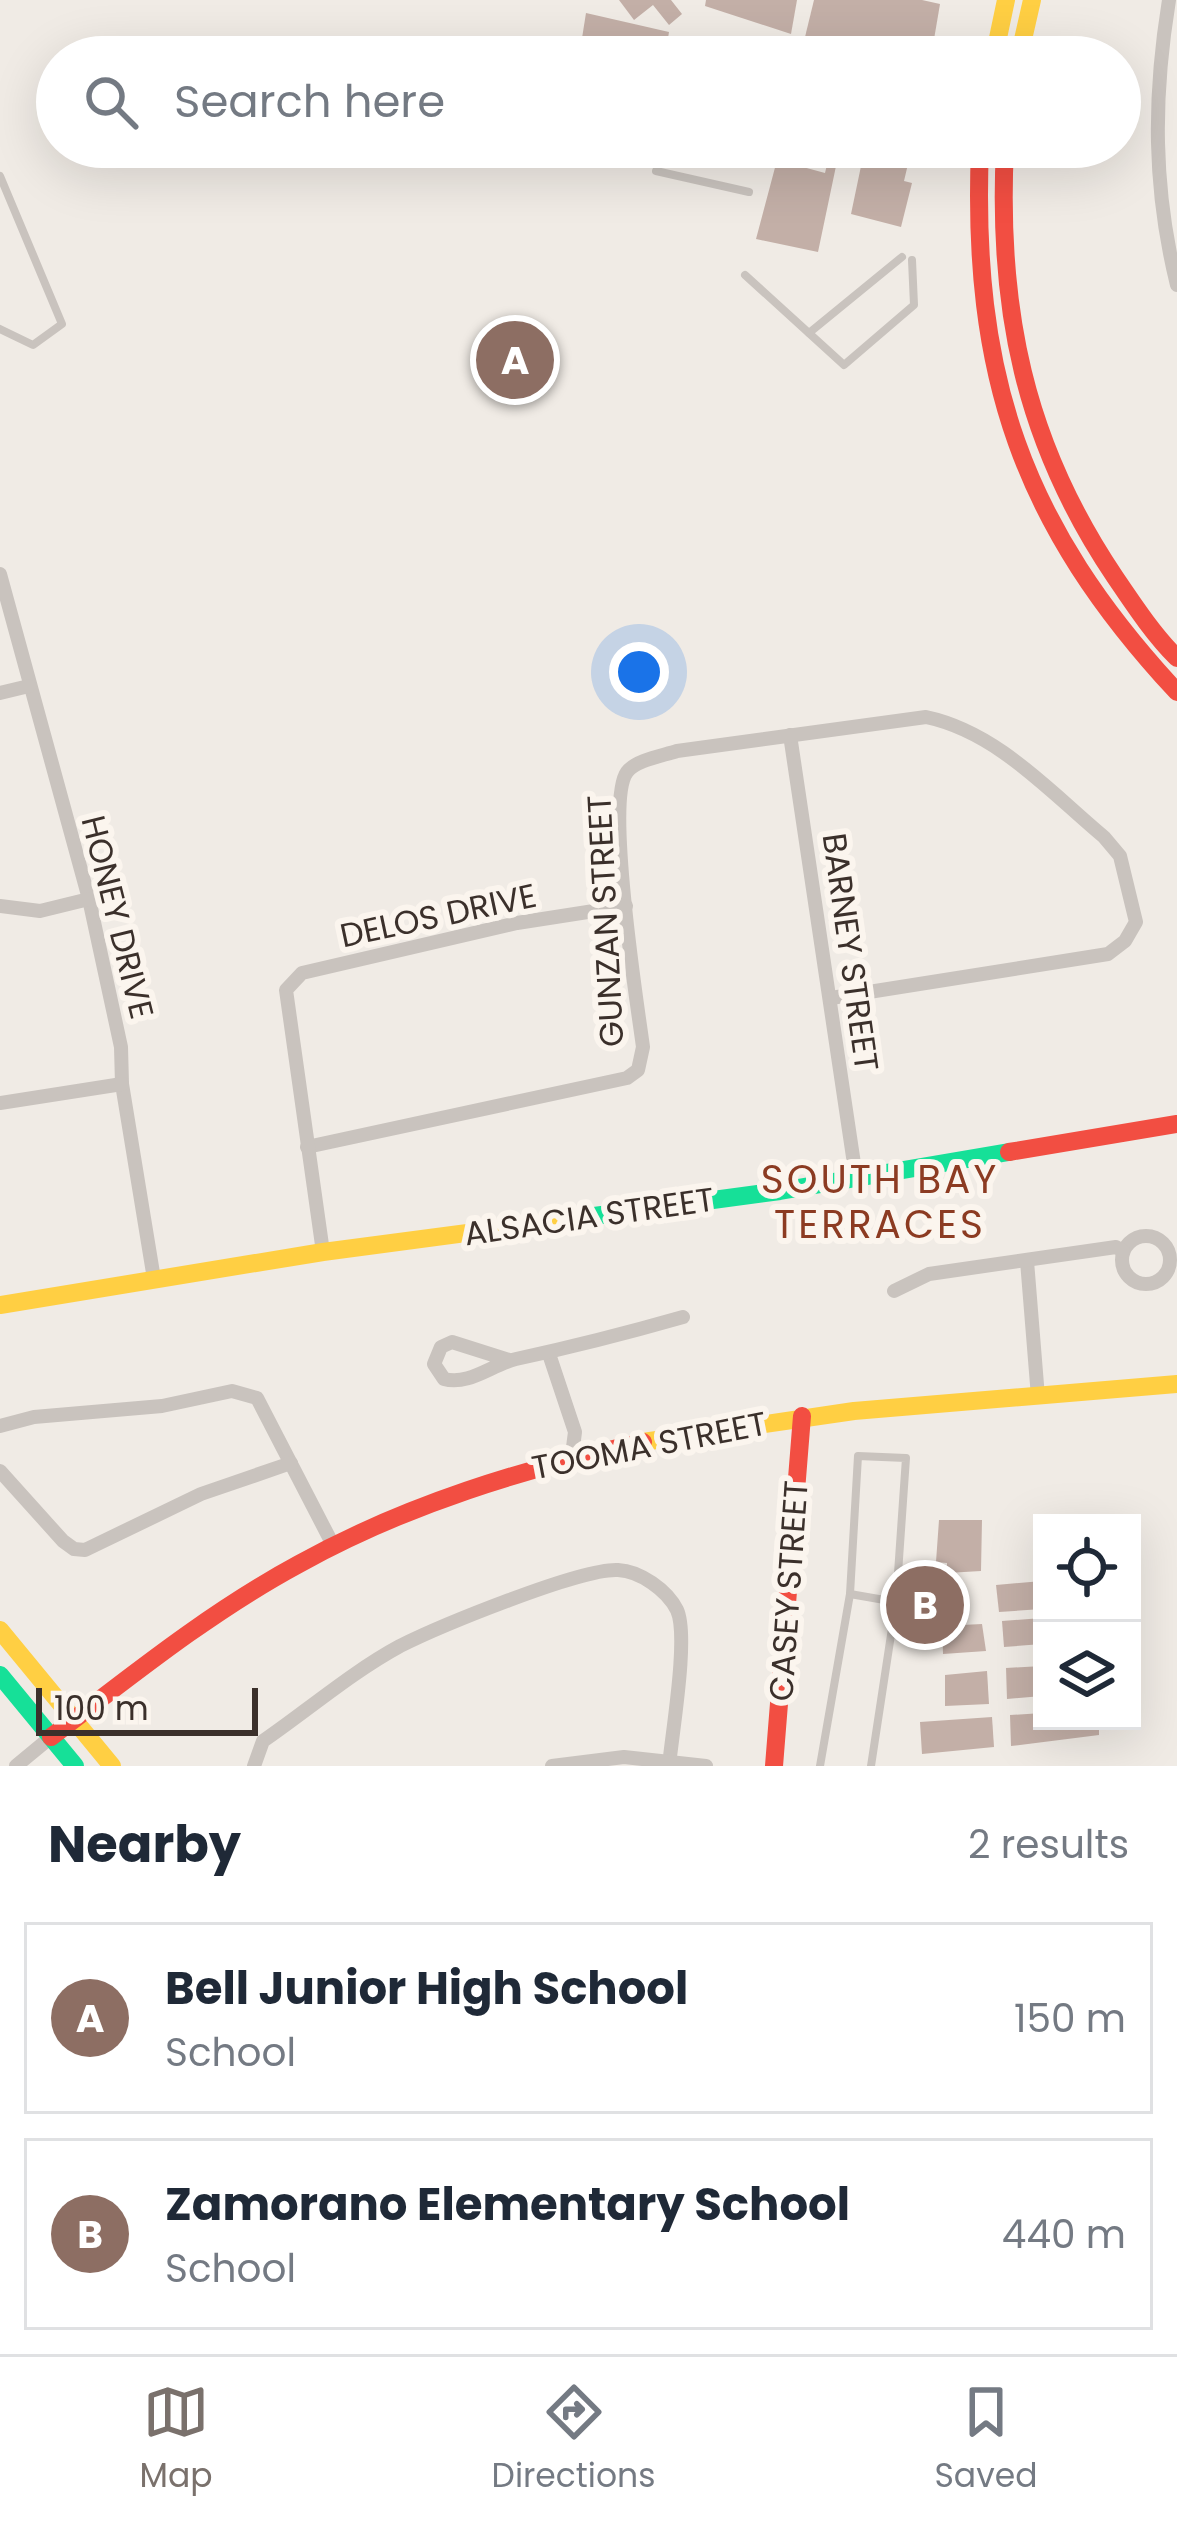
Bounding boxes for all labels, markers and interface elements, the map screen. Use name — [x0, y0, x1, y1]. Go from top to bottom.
search box — [36, 36, 1141, 168]
icon: search — [78, 69, 144, 135]
text: Search here — [174, 70, 445, 133]
pin: A — [476, 315, 554, 405]
your location — [609, 642, 669, 702]
street label: GUNZAN STREET — [575, 794, 636, 1048]
street label: HONEY DRIVE — [70, 811, 165, 1024]
street label: BARNEY STREET — [811, 830, 890, 1074]
street label: DELOS DRIVE — [336, 872, 541, 959]
district label: SOUTH BAY TERRACES — [761, 1152, 999, 1252]
street label: ALSACIA STREET — [461, 1176, 717, 1257]
street label: TOOMA STREET — [528, 1400, 770, 1491]
street label: CASEY STREET — [757, 1479, 820, 1703]
map controls — [1033, 1514, 1141, 1730]
button: locate — [1033, 1514, 1141, 1622]
pin: B — [886, 1560, 964, 1650]
button: layers — [1033, 1622, 1141, 1730]
scale bar — [36, 1682, 258, 1735]
text: 100 m — [54, 1685, 149, 1732]
text: Nearby — [48, 1808, 241, 1880]
text: 2 results — [968, 1817, 1129, 1872]
text: Bell Junior High School — [165, 1957, 688, 2020]
text: A — [76, 1991, 104, 2046]
text: 150 m — [1014, 1991, 1126, 2046]
text: School — [165, 2025, 296, 2080]
text: Zamorano Elementary School — [165, 2173, 850, 2236]
text: B — [77, 2207, 103, 2262]
text: 440 m — [1002, 2207, 1126, 2262]
text: School — [165, 2241, 296, 2296]
tab: Map — [140, 2379, 213, 2501]
tab: Directions — [492, 2379, 655, 2501]
tab: Saved — [935, 2379, 1037, 2501]

